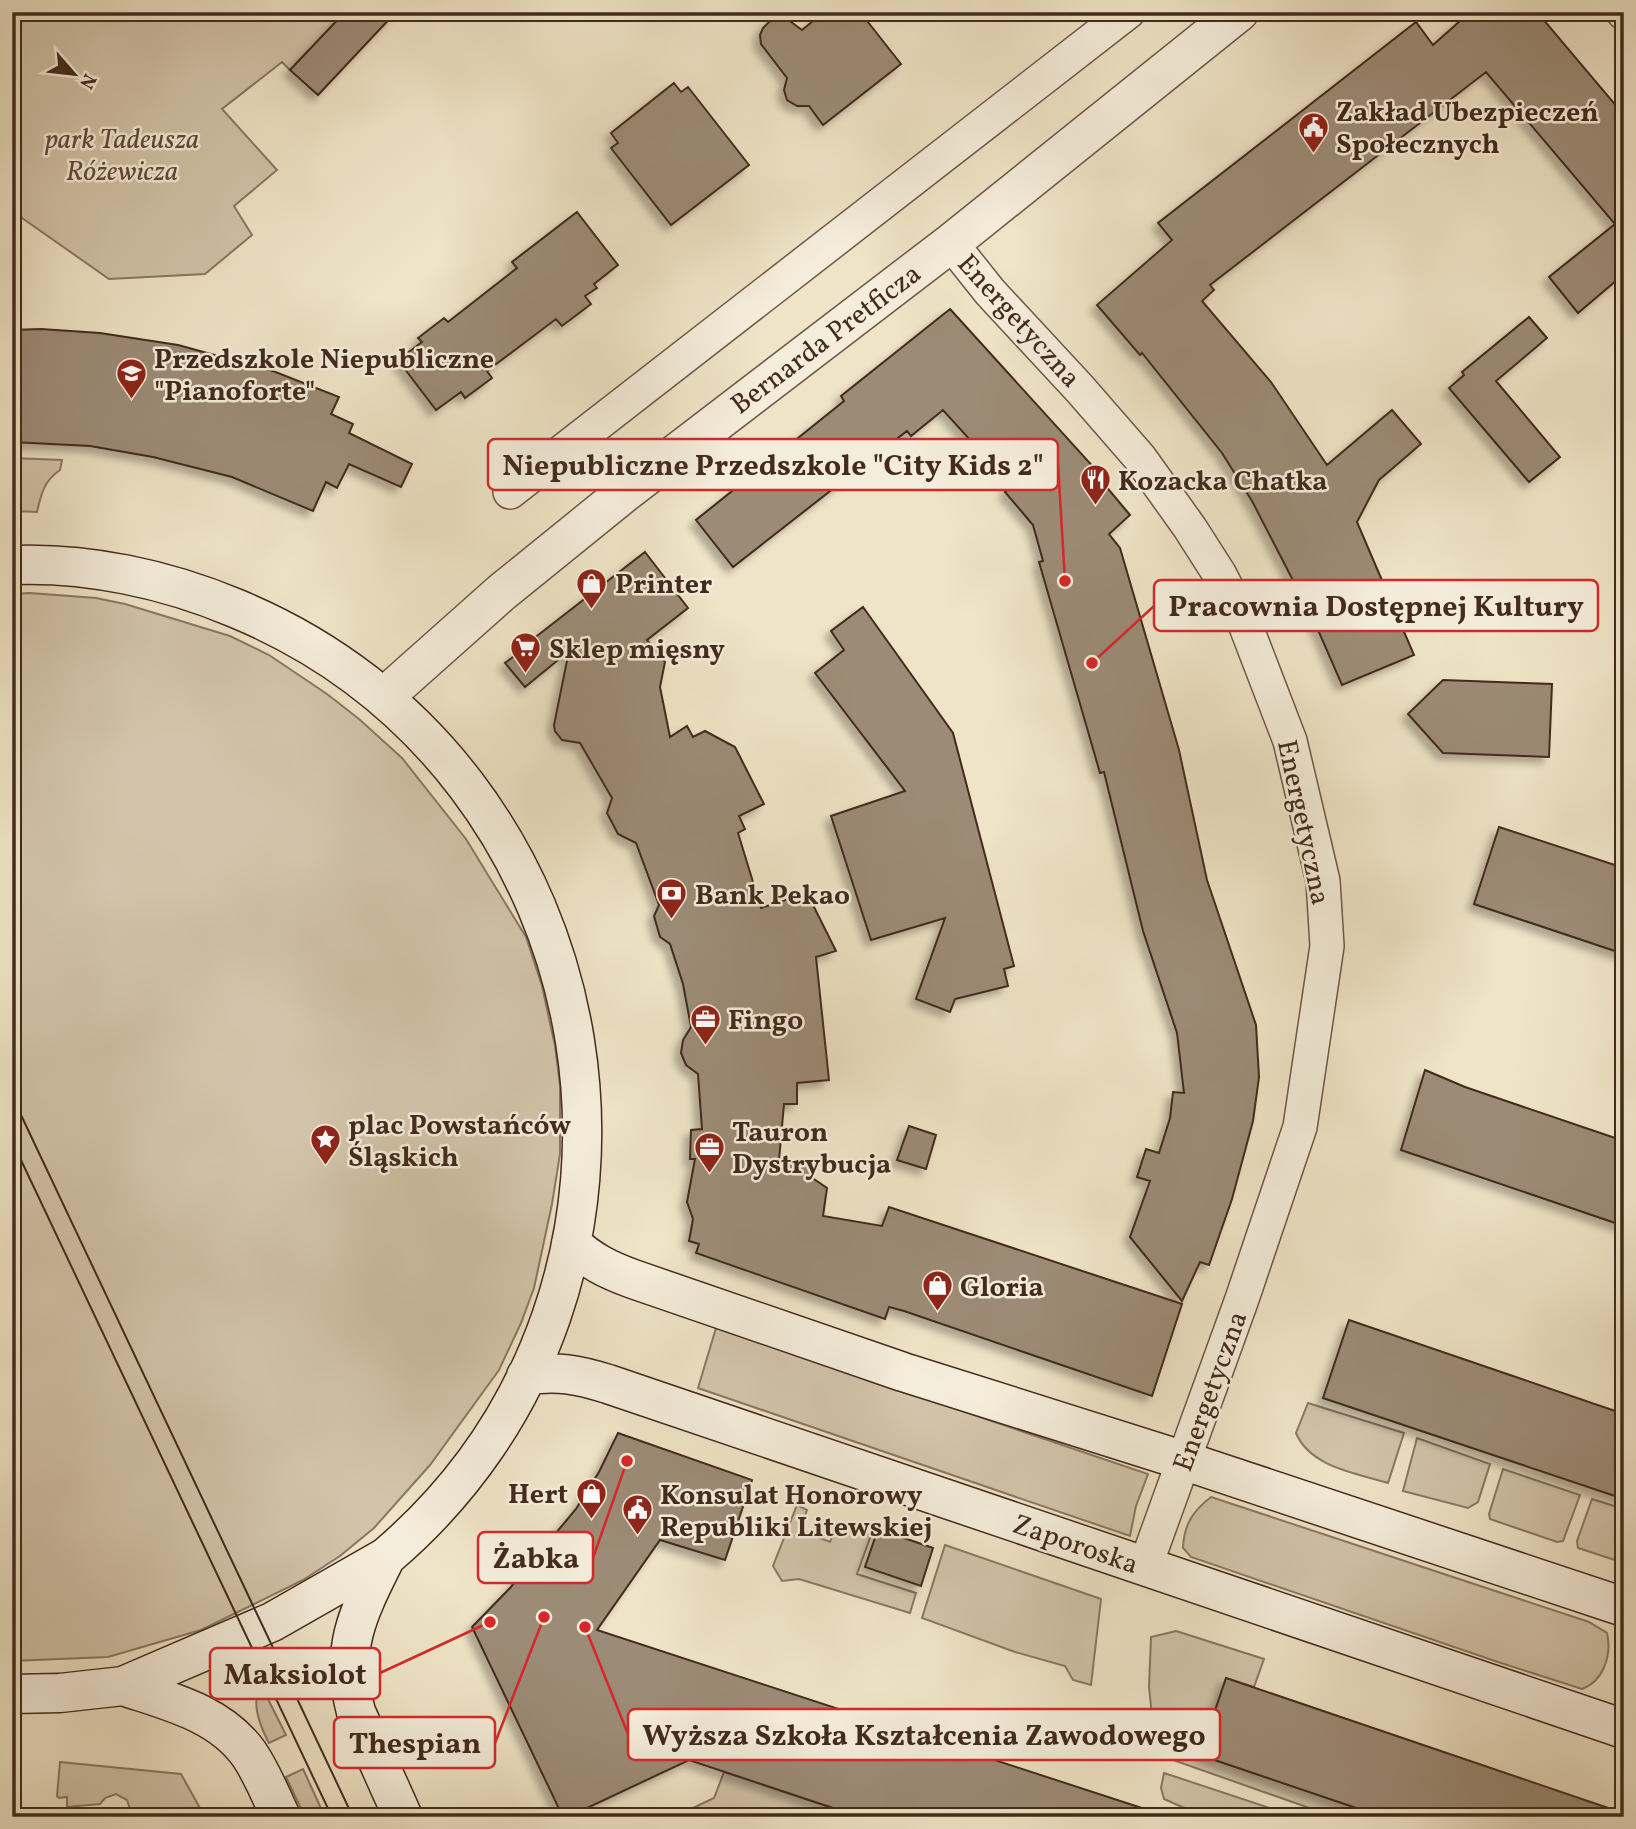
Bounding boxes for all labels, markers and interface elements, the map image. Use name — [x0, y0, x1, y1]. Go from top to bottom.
north arrow — [38, 38, 108, 108]
text: N — [72, 69, 102, 93]
place label: Zakład Ubezpieczeń Społecznych — [1336, 94, 1599, 165]
public building icon: Zakład Ubezpieczeń Społecznych — [1296, 110, 1330, 154]
park label: park Tadeusza Różewicza — [45, 121, 199, 192]
street label: Energetyczna — [947, 246, 1089, 397]
street label: Bernarda Pretficza — [723, 255, 930, 425]
place label: Przedszkole Niepubliczne "Pianoforte" — [154, 341, 494, 412]
school or university icon: Przedszkole Niepubliczne "Pianoforte" — [114, 357, 148, 401]
callout: Niepubliczne Przedszkole "City Kids 2" — [488, 439, 1058, 490]
text: Niepubliczne Przedszkole "City Kids 2" — [502, 446, 1044, 488]
restaurant icon: Kozacka Chatka — [1078, 463, 1112, 507]
place label: Kozacka Chatka — [1118, 463, 1327, 502]
shop icon: Printer — [575, 566, 609, 610]
place label: Printer — [615, 566, 712, 605]
callout: Pracownia Dostępnej Kultury — [1154, 580, 1598, 631]
text: Pracownia Dostępnej Kultury — [1168, 587, 1584, 629]
supermarket icon: Sklep mięsny — [509, 631, 543, 675]
place label: Sklep mięsny — [549, 631, 725, 670]
street label: Energetyczna — [1266, 736, 1339, 909]
bank icon: Bank Pekao — [655, 877, 689, 921]
place label: Bank Pekao — [695, 877, 850, 916]
office icon: Fingo — [688, 1002, 722, 1046]
place label: Fingo — [728, 1002, 803, 1041]
place label: plac Powstańców Śląskich — [348, 1107, 571, 1178]
place label: Tauron Dystrybucja — [732, 1114, 891, 1185]
place icon: plac Powstańców Śląskich — [308, 1123, 342, 1167]
office icon: Tauron Dystrybucja — [692, 1130, 726, 1174]
shop icon: Gloria — [920, 1269, 954, 1313]
place label: Gloria — [960, 1269, 1044, 1308]
street label: Energetyczna — [1164, 1306, 1258, 1477]
place label: Hert — [508, 1476, 568, 1515]
shop icon: Hert — [574, 1476, 608, 1520]
place label: Konsulat Honorowy Republiki Litewskiej — [660, 1477, 932, 1548]
public building icon: Konsulat Honorowy Republiki Litewskiej — [620, 1493, 654, 1537]
street label: Zaporoska — [1007, 1506, 1143, 1585]
callout: Żabka — [478, 1532, 593, 1583]
text: Żabka — [492, 1539, 580, 1581]
callout: Maksiolot — [210, 1648, 380, 1699]
text: Maksiolot — [224, 1655, 366, 1697]
callout: Wyższa Szkoła Kształcenia Zawodowego — [628, 1709, 1220, 1760]
text: Wyższa Szkoła Kształcenia Zawodowego — [642, 1716, 1206, 1758]
callout: Thespian — [334, 1717, 495, 1768]
text: Thespian — [349, 1724, 481, 1766]

